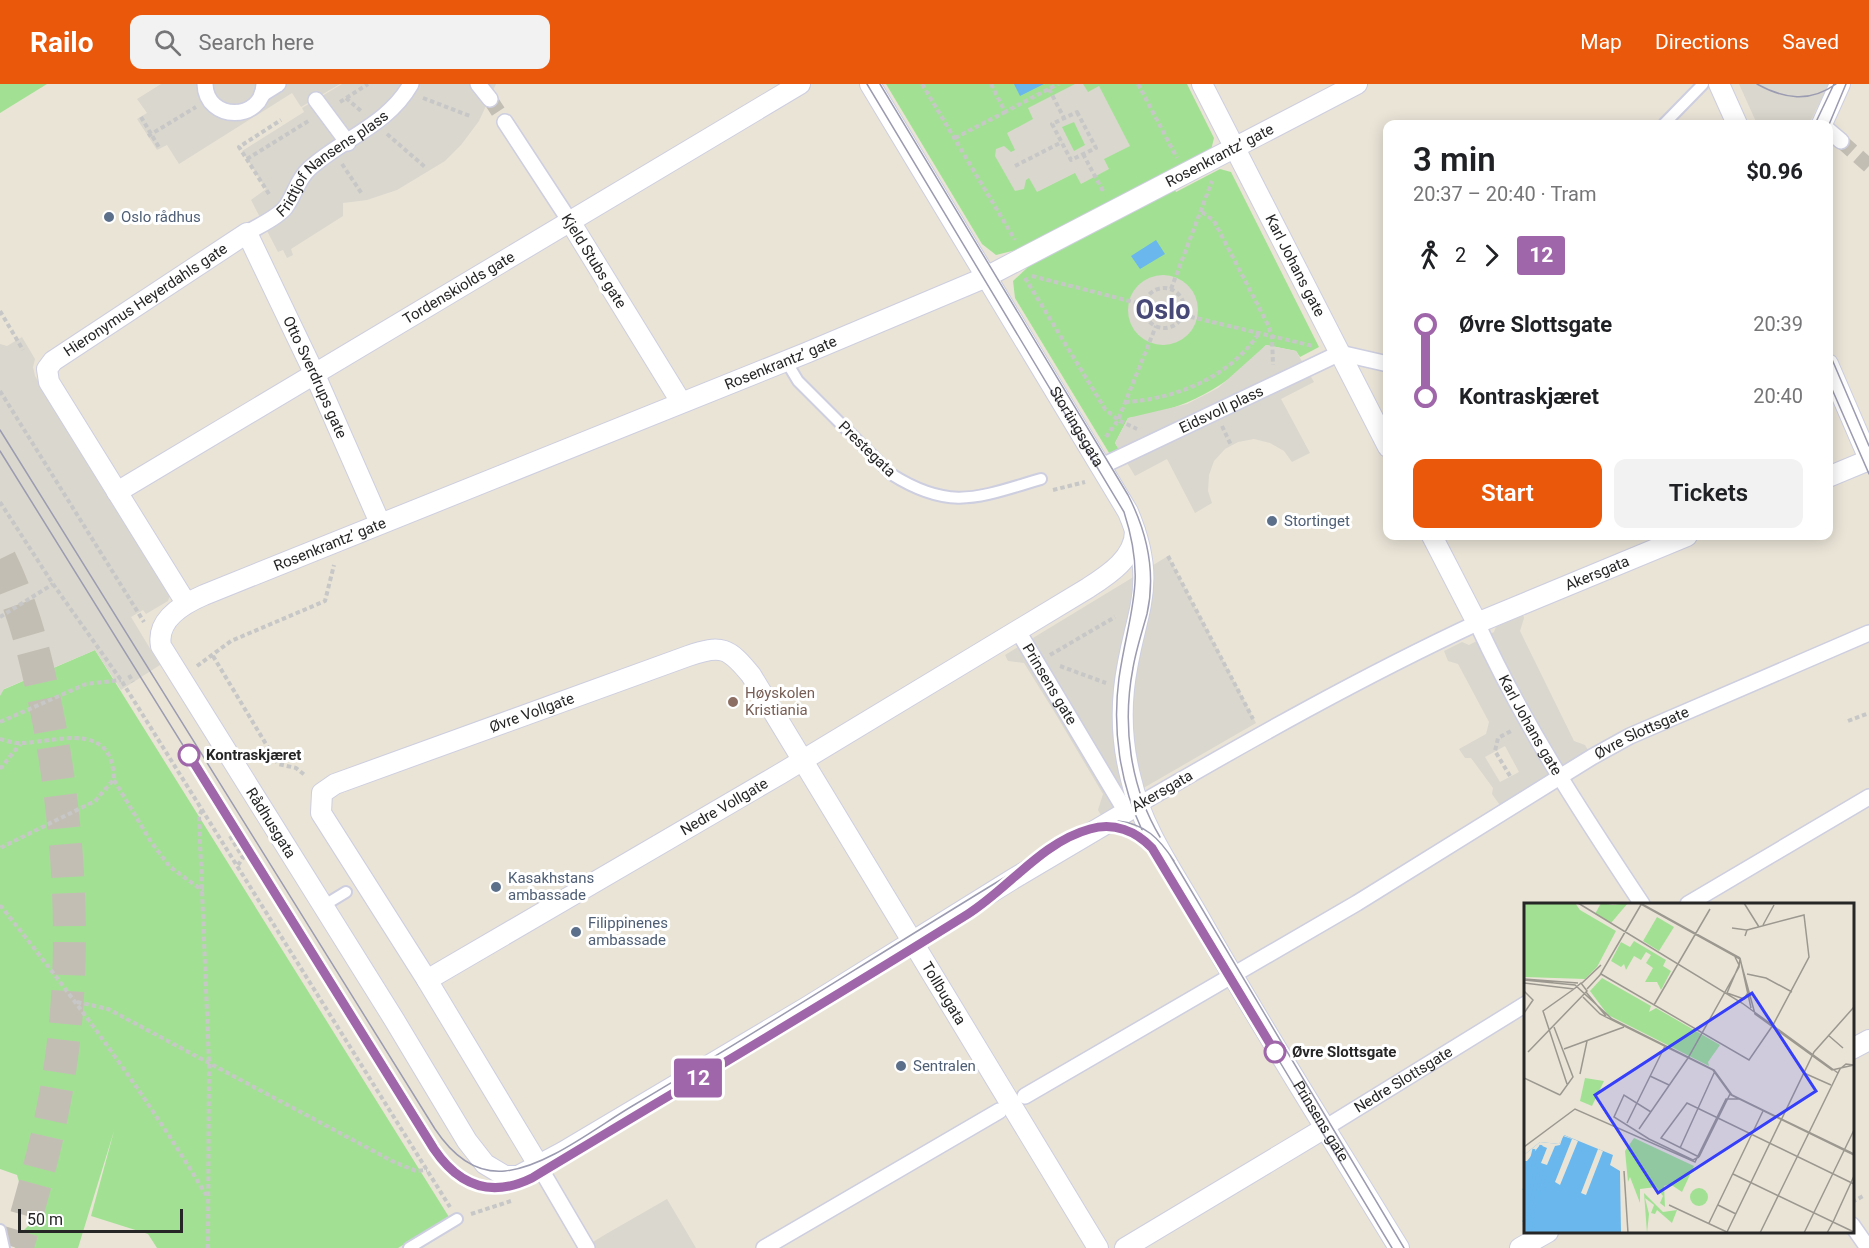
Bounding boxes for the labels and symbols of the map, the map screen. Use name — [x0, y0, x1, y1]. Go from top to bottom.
street label: Fridtjof Nansens plass — [273, 107, 392, 221]
street label: Rosenkrantz’ gate — [1163, 120, 1277, 191]
place label: Oslo rådhus — [121, 208, 201, 226]
marker: Oslo rådhus — [102, 210, 116, 224]
street label: Kjeld Stubs gate — [558, 210, 630, 312]
street label: Karl Johans gate — [1261, 211, 1329, 320]
street label: Hieronymus Heyerdahls gate — [60, 240, 231, 360]
street label: Tordenskiolds gate — [399, 248, 518, 328]
district label: Oslo — [1136, 294, 1190, 326]
street label: Otto Sverdrups gate — [279, 313, 351, 441]
street label: Rosenkrantz’ gate — [722, 332, 839, 394]
street label: Eidsvoll plass — [1176, 382, 1266, 437]
street label: Stortingsgata — [1045, 383, 1108, 470]
street label: Prestegata — [835, 417, 899, 481]
place label: Stortinget — [1284, 512, 1350, 530]
street label: Rosenkrantz’ gate — [271, 514, 389, 575]
marker: Stortinget — [1265, 514, 1279, 528]
street label: Akersgata — [1562, 552, 1632, 595]
street label: Prinsens gate — [1019, 640, 1081, 728]
street label: Karl Johans gate — [1495, 672, 1566, 779]
place label: Høyskolen Kristiania — [745, 684, 815, 719]
street label: Øvre Vollgate — [487, 689, 577, 736]
marker: Høyskolen Kristiania — [726, 695, 740, 709]
street label: Øvre Slottsgate — [1591, 703, 1692, 763]
marker: Kontraskjæret — [178, 744, 200, 766]
place label: Kontraskjæret — [206, 746, 301, 764]
street label: Akersgata — [1128, 766, 1196, 816]
street label: Nedre Vollgate — [677, 774, 771, 839]
street label: Rådhusgata — [242, 784, 300, 862]
place label: Kasakhstans ambassade — [508, 869, 594, 904]
marker: Kasakhstans ambassade — [489, 880, 503, 894]
inset map — [1524, 903, 1854, 1233]
place label: Filippinenes ambassade — [588, 914, 668, 949]
marker: Filippinenes ambassade — [569, 925, 583, 939]
street label: Tollbugata — [918, 959, 970, 1028]
marker: Øvre Slottsgate — [1264, 1041, 1286, 1063]
place label: Øvre Slottsgate — [1292, 1043, 1396, 1061]
street label: Nedre Slottsgate — [1351, 1043, 1456, 1117]
place label: Sentralen — [913, 1057, 976, 1075]
line badge: 12 — [671, 1058, 725, 1098]
marker: Sentralen — [894, 1059, 908, 1073]
street label: Prinsens gate — [1289, 1078, 1353, 1165]
scale bar — [18, 1206, 183, 1234]

